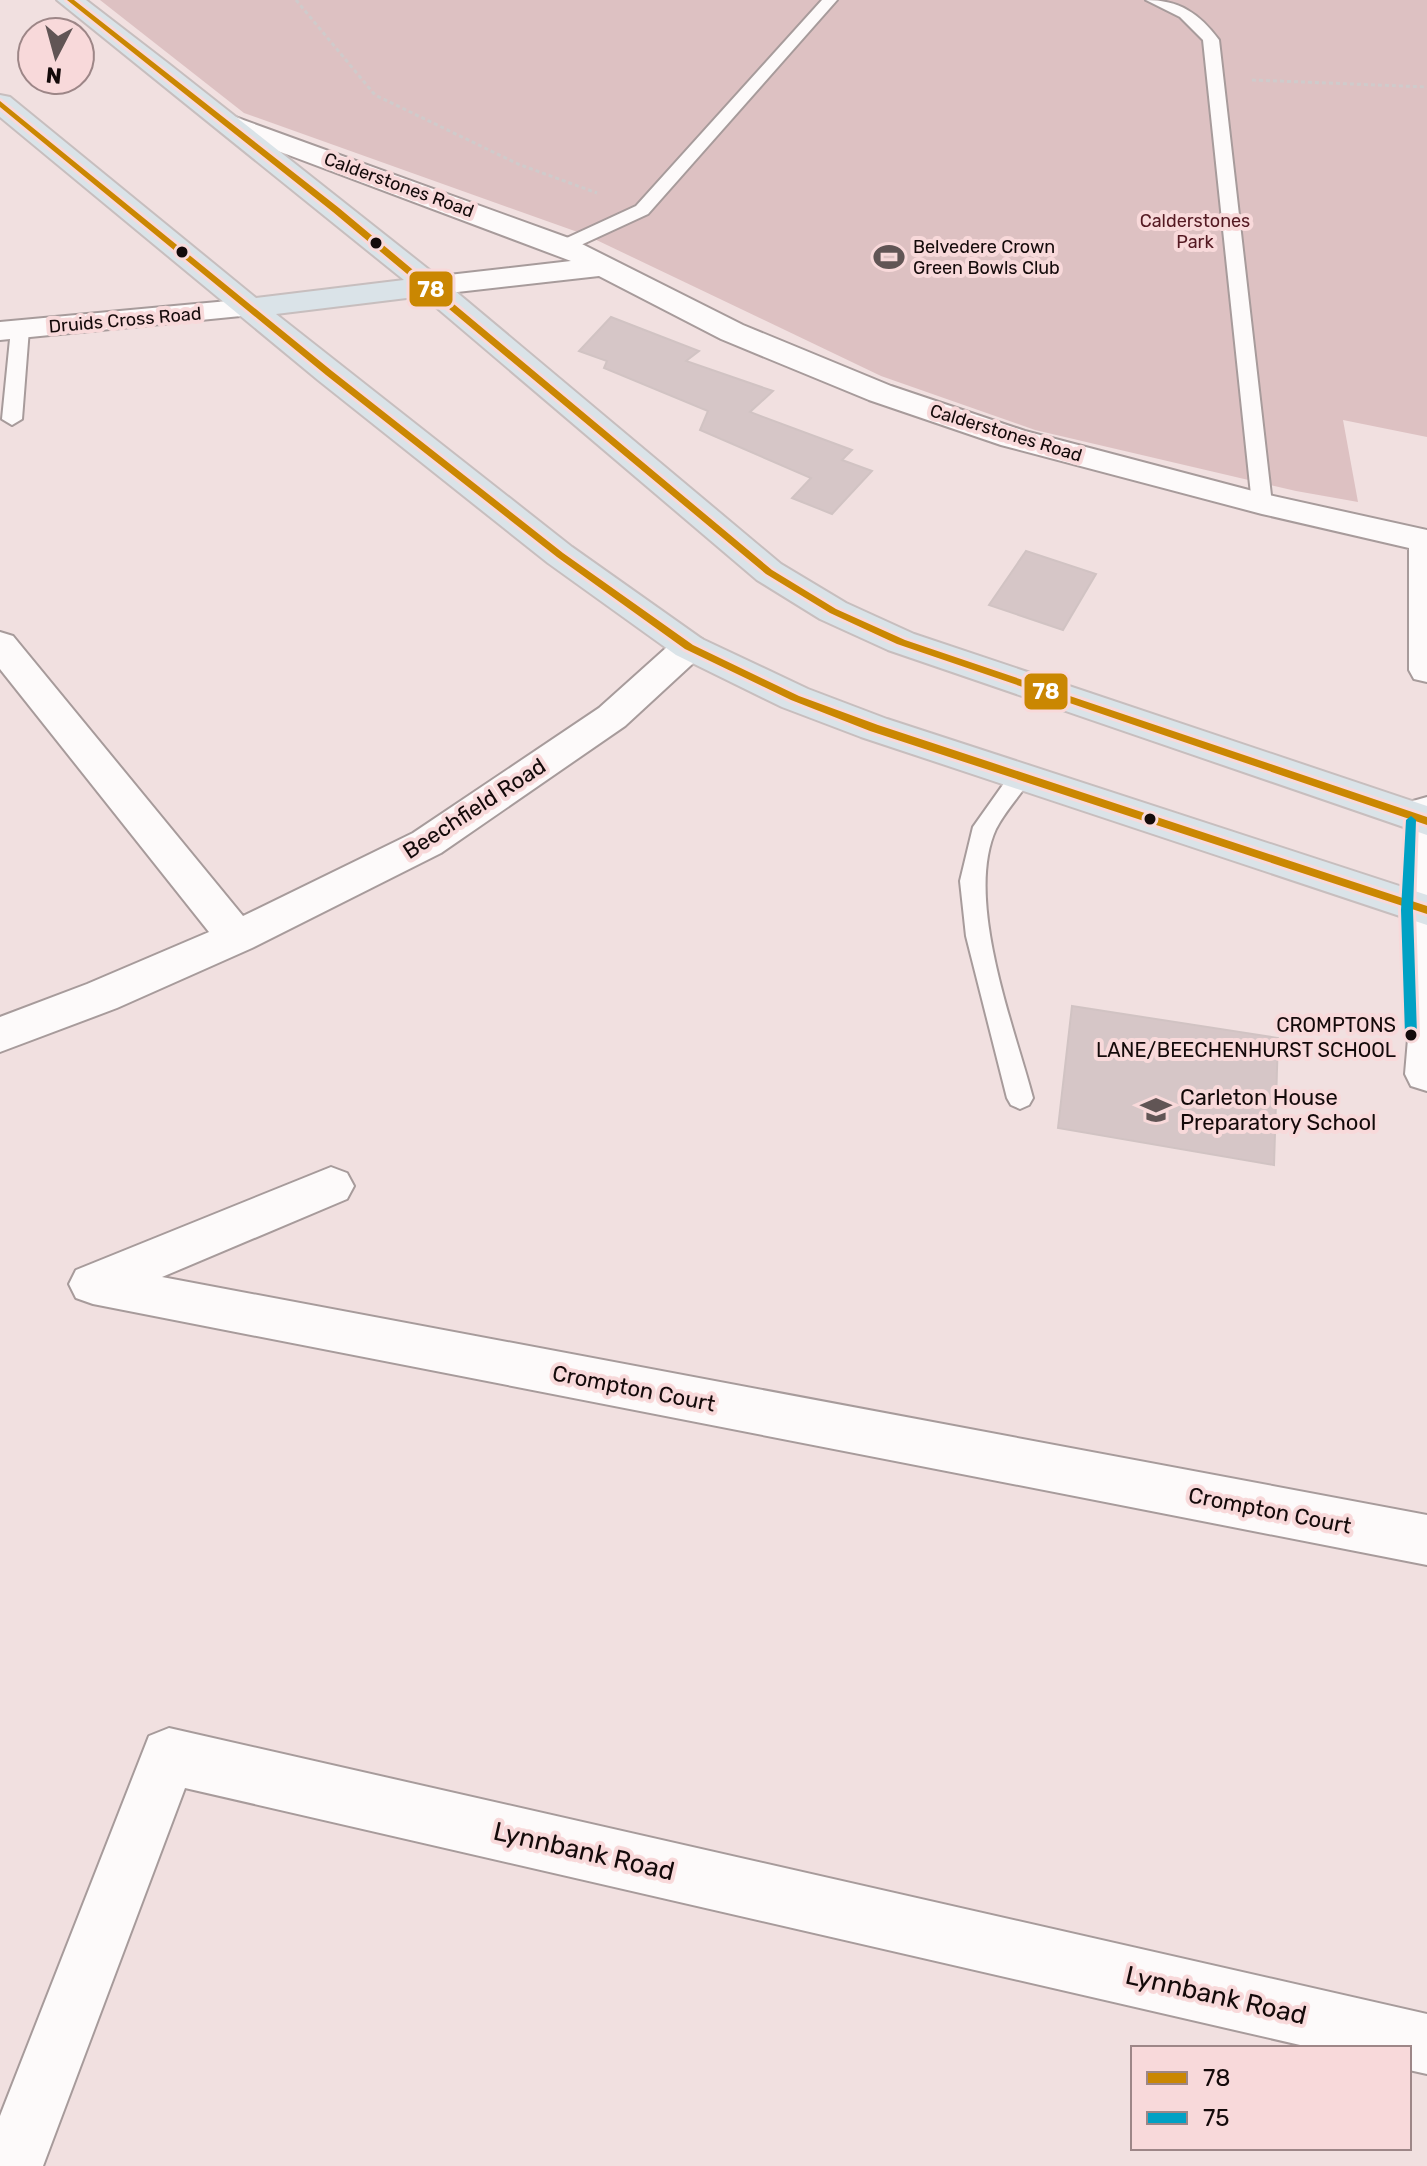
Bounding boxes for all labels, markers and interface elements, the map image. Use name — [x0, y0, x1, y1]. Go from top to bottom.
north arrow — [16, 16, 96, 96]
text: N — [45, 61, 63, 90]
street label: Calderstones Road — [321, 148, 477, 222]
park label: Calderstones Park — [1140, 210, 1250, 253]
unlabelled marker — [368, 235, 384, 251]
place label: Belvedere Crown Green Bowls Club — [913, 236, 1060, 279]
sports icon: Belvedere Crown Green Bowls Club — [872, 240, 906, 274]
unlabelled marker — [174, 244, 190, 260]
line badge: 78 — [408, 270, 454, 308]
text: 78 — [417, 276, 445, 303]
street label: Druids Cross Road — [48, 302, 202, 338]
street label: Calderstones Road — [927, 399, 1085, 467]
line badge: 78 — [1023, 672, 1069, 711]
text: 78 — [1032, 678, 1060, 705]
street label: Beechfield Road — [398, 752, 551, 865]
unlabelled marker — [1142, 811, 1158, 827]
place label: CROMPTONS LANE/BEECHENHURST SCHOOL — [1096, 1013, 1396, 1062]
marker: CROMPTONS LANE/BEECHENHURST SCHOOL — [1403, 1027, 1419, 1043]
place label: Carleton House Preparatory School — [1180, 1084, 1376, 1136]
school or university icon: Carleton House Preparatory School — [1139, 1093, 1173, 1127]
street label: Crompton Court — [550, 1359, 718, 1418]
street label: Crompton Court — [1186, 1481, 1354, 1540]
street label: Lynnbank Road — [490, 1816, 677, 1887]
street label: Lynnbank Road — [1122, 1960, 1309, 2031]
legend — [1131, 2046, 1411, 2150]
text: 78 — [1203, 2064, 1231, 2092]
text: 75 — [1203, 2104, 1230, 2132]

